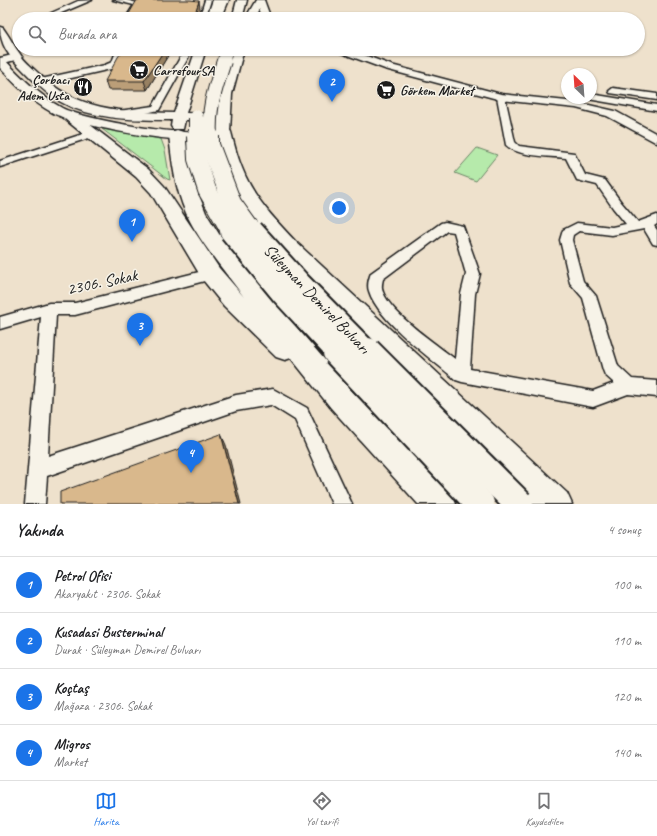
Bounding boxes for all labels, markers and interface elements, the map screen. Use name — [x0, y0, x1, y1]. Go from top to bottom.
search box — [12, 12, 645, 56]
icon: search — [26, 23, 48, 45]
text: Burada ara — [58, 25, 116, 44]
supermarket icon: CarrefourSA — [128, 59, 150, 81]
place label: CarrefourSA — [153, 62, 215, 79]
north arrow — [561, 68, 597, 104]
pin: 2 — [319, 69, 345, 102]
place label: Çorbacı Adem Usta — [18, 71, 70, 104]
restaurant icon: Çorbacı Adem Usta — [72, 76, 94, 98]
supermarket icon: Görkem Market — [375, 79, 397, 101]
place label: Görkem Market — [400, 82, 476, 99]
your location — [329, 198, 349, 218]
pin: 1 — [119, 209, 145, 242]
street label: Süleyman Demirel Bulvarı — [259, 240, 375, 359]
street label: 2306. Sokak — [65, 264, 141, 300]
pin: 3 — [127, 313, 153, 346]
pin: 4 — [178, 440, 204, 473]
text: Yakında — [16, 520, 63, 541]
text: 4 sonuç — [608, 522, 641, 538]
text: Petrol Ofisi — [54, 567, 110, 586]
text: 1 — [26, 577, 32, 593]
text: 100 m — [613, 577, 641, 593]
text: Akaryakıt · 2306. Sokak — [54, 586, 160, 602]
text: Kusadasi Busterminal — [54, 623, 163, 642]
text: 2 — [26, 633, 32, 649]
text: 110 m — [613, 633, 641, 649]
text: Durak · Süleyman Demirel Bulvarı — [54, 642, 200, 658]
text: Koçtaş — [54, 679, 88, 698]
text: 3 — [26, 689, 32, 705]
text: 120 m — [613, 689, 641, 705]
text: Mağaza · 2306. Sokak — [54, 698, 152, 714]
text: Migros — [54, 735, 90, 754]
text: 4 — [26, 745, 32, 761]
text: 140 m — [613, 745, 641, 761]
text: Market — [54, 754, 87, 770]
tab: Harita — [94, 790, 119, 828]
tab: Yol tarifi — [306, 790, 338, 828]
tab: Kaydedilen — [525, 790, 563, 828]

